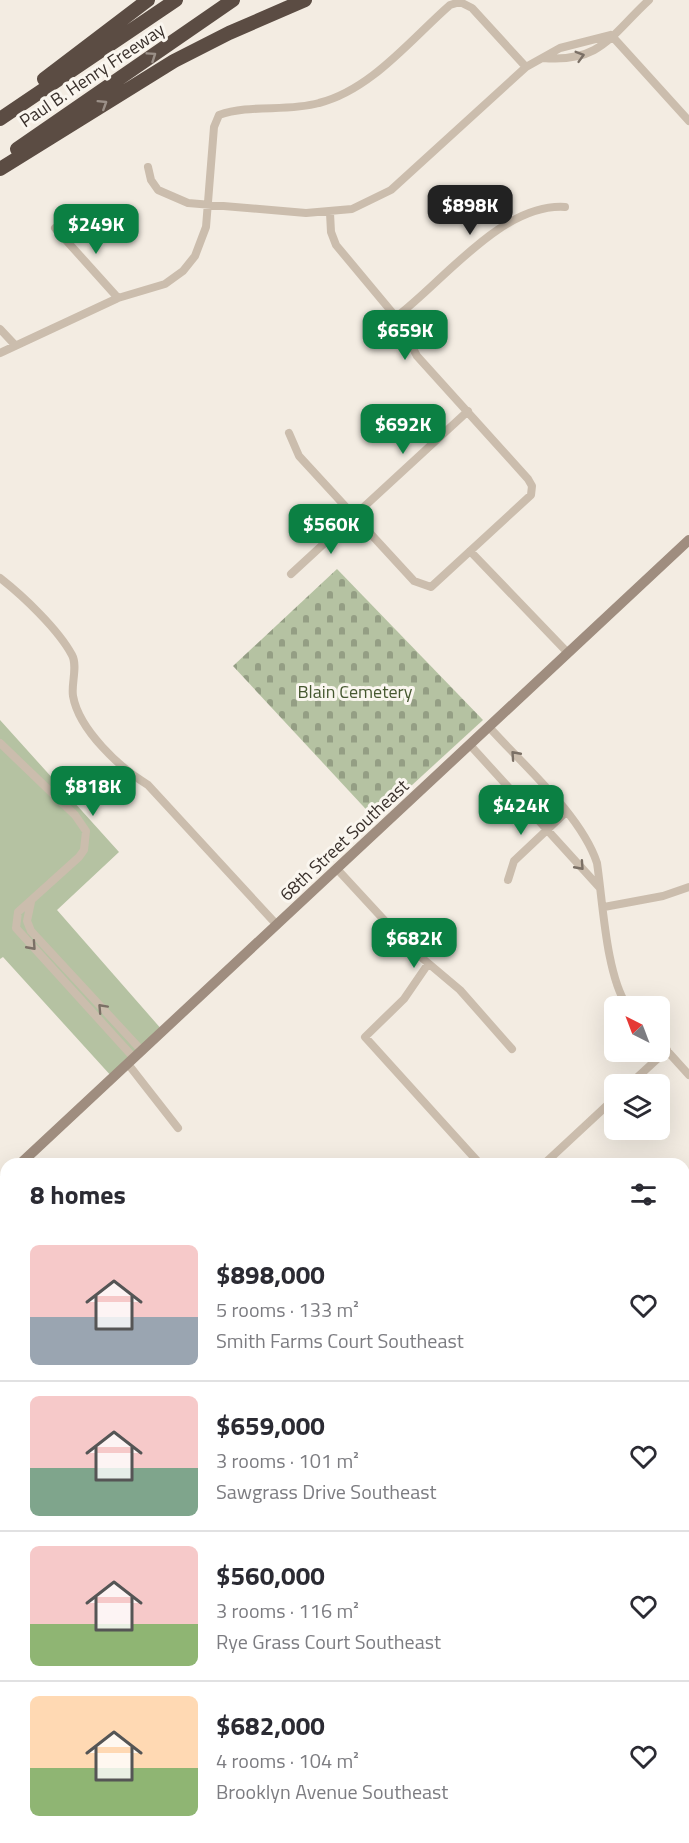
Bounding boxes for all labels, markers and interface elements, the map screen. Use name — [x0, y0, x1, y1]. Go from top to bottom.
street label: Paul B. Henry Freeway — [14, 16, 170, 134]
one-way arrow — [575, 50, 585, 63]
one-way arrow — [146, 51, 156, 63]
one-way arrow — [96, 101, 107, 112]
pin: $898K — [428, 185, 512, 236]
text: $898K — [442, 189, 498, 220]
pin: $249K — [54, 204, 138, 255]
text: $249K — [68, 208, 124, 239]
pin: $659K — [363, 310, 447, 361]
text: $659K — [377, 314, 433, 345]
pin: $692K — [361, 404, 445, 455]
text: $692K — [375, 408, 431, 439]
pin: $560K — [289, 504, 373, 555]
text: $560K — [303, 508, 359, 539]
park label: Blain Cemetery — [298, 678, 413, 705]
one-way arrow — [511, 751, 522, 762]
pin: $818K — [51, 766, 135, 817]
text: $818K — [65, 770, 121, 801]
street label: 68th Street Southeast — [273, 772, 415, 907]
pin: $424K — [479, 785, 563, 836]
text: $424K — [493, 789, 549, 820]
one-way arrow — [573, 859, 584, 870]
pin: $682K — [372, 918, 456, 969]
text: $682K — [386, 922, 442, 953]
one-way arrow — [25, 939, 36, 950]
north arrow — [604, 996, 670, 1062]
map controls — [604, 996, 670, 1140]
one-way arrow — [98, 1004, 109, 1015]
button: layers — [604, 1074, 670, 1140]
text: 8 homes — [30, 1175, 126, 1214]
icon: filters — [627, 1178, 660, 1211]
text: $898,000 — [216, 1255, 325, 1294]
icon: home — [78, 1269, 150, 1341]
icon: heart — [627, 1289, 660, 1322]
text: 5 rooms · 133 m² — [216, 1294, 359, 1325]
text: Smith Farms Court Southeast — [216, 1325, 464, 1356]
text: $659,000 — [216, 1406, 325, 1445]
icon: home — [78, 1420, 150, 1492]
icon: heart — [627, 1440, 660, 1473]
text: 3 rooms · 101 m² — [216, 1445, 359, 1476]
text: Sawgrass Drive Southeast — [216, 1476, 437, 1507]
text: $560,000 — [216, 1556, 325, 1595]
icon: home — [78, 1570, 150, 1642]
icon: heart — [627, 1590, 660, 1623]
text: 3 rooms · 116 m² — [216, 1595, 359, 1626]
text: Rye Grass Court Southeast — [216, 1626, 441, 1657]
text: $682,000 — [216, 1706, 325, 1745]
icon: home — [78, 1720, 150, 1792]
icon: heart — [627, 1740, 660, 1773]
text: 4 rooms · 104 m² — [216, 1745, 359, 1776]
text: Brooklyn Avenue Southeast — [216, 1776, 448, 1807]

